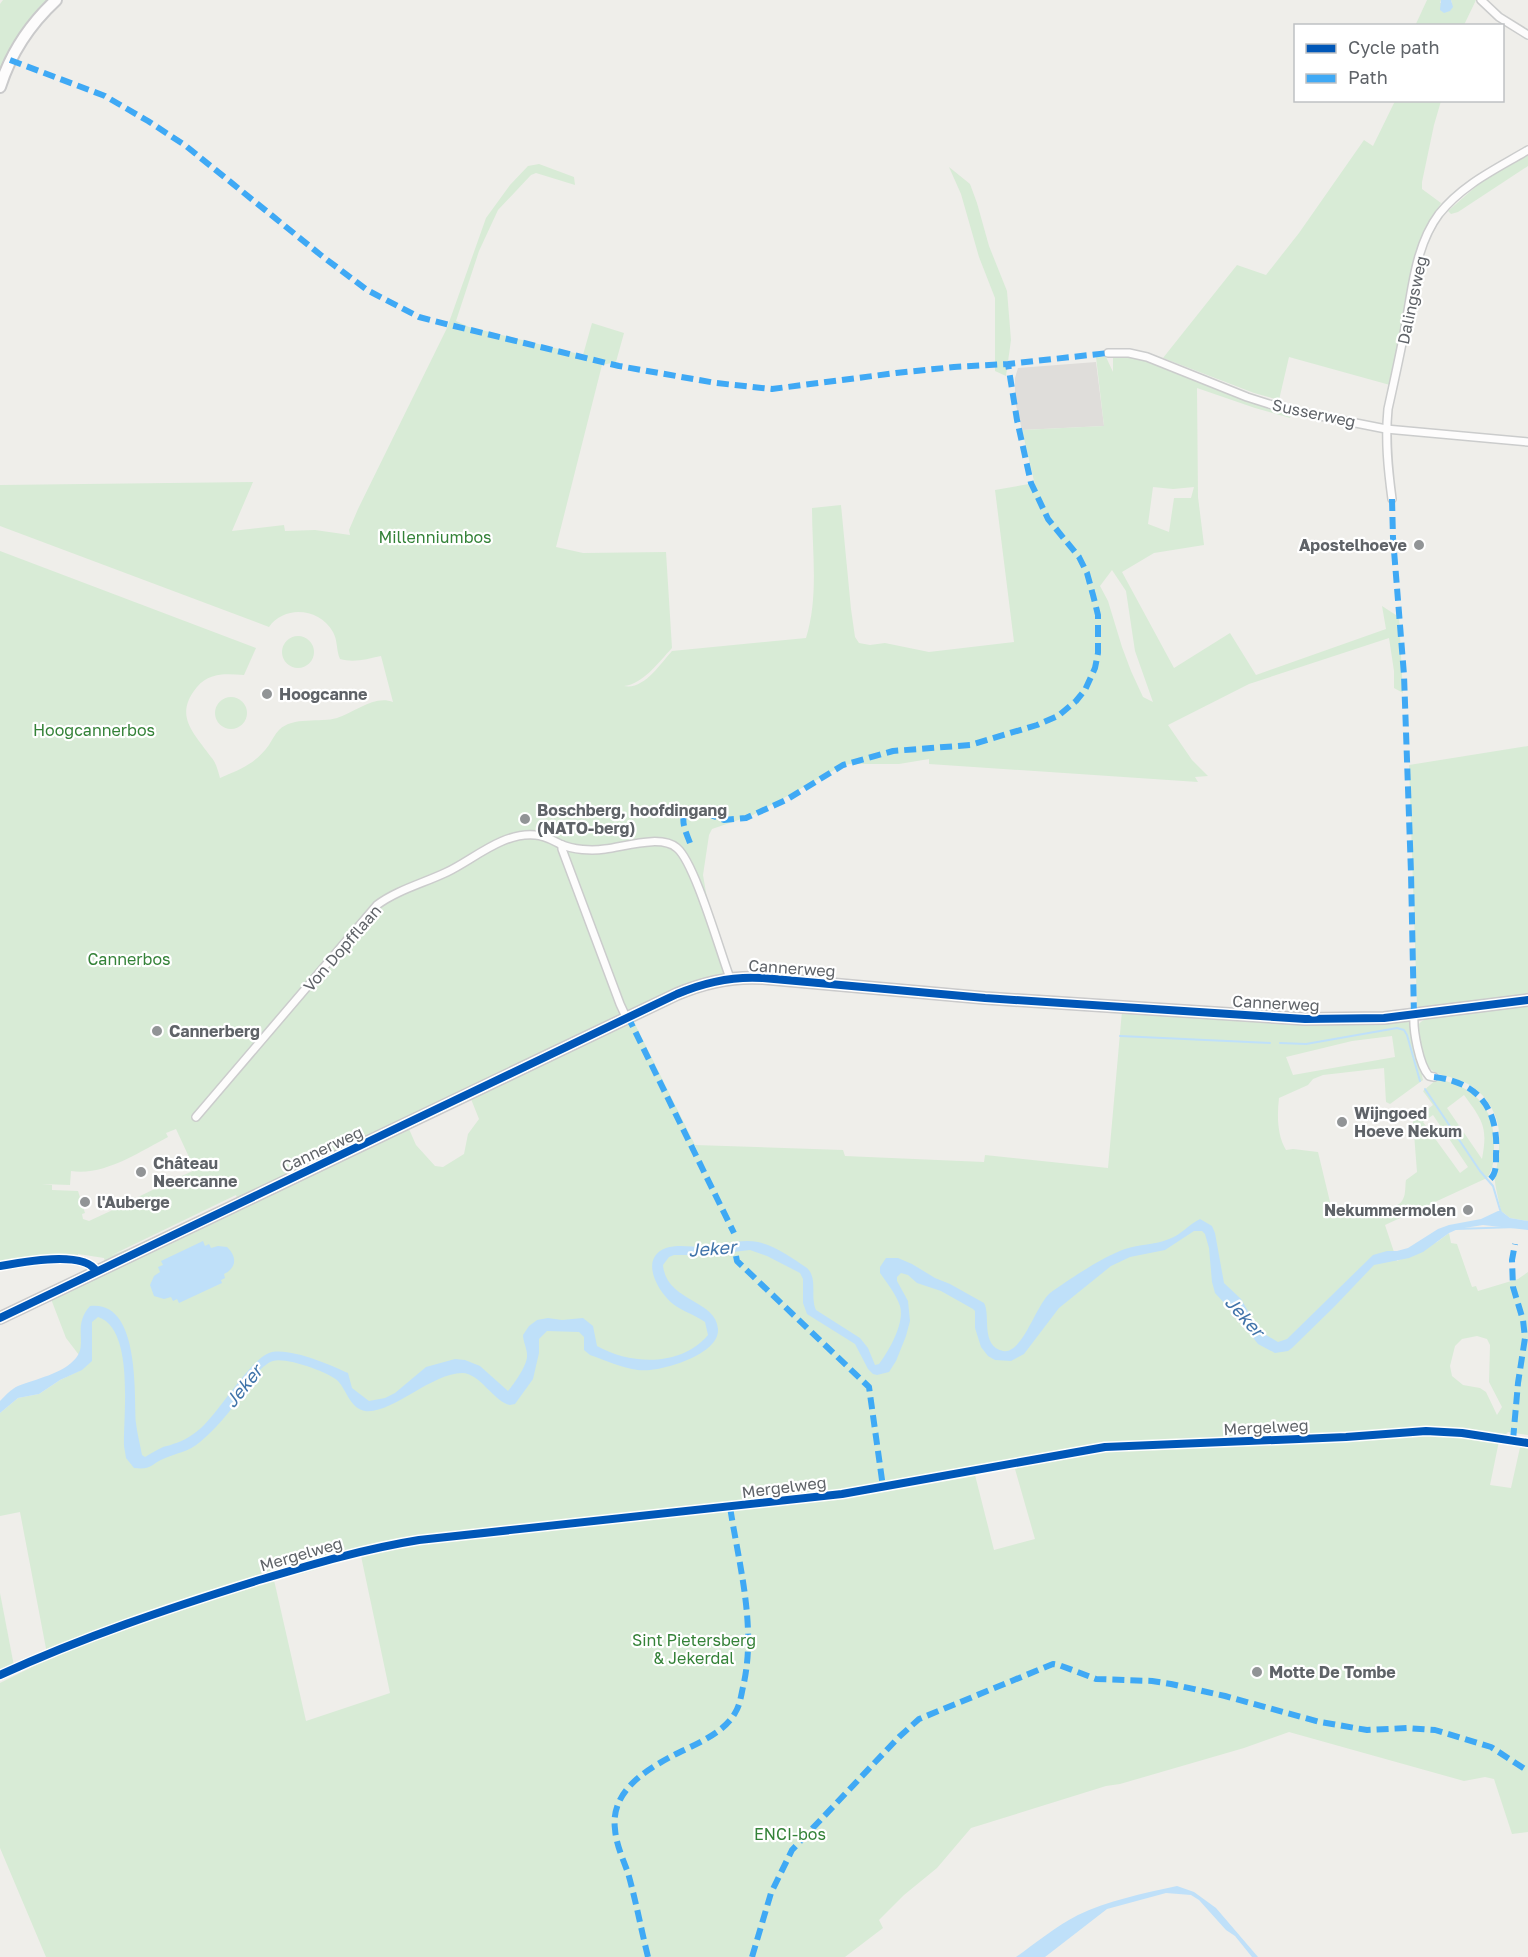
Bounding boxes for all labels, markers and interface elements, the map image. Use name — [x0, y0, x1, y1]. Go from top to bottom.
legend — [1294, 24, 1504, 102]
text: Cycle path — [1348, 36, 1440, 58]
text: Path — [1348, 66, 1388, 88]
street label: Dalingsweg — [1393, 254, 1431, 346]
street label: Susserweg — [1271, 394, 1357, 432]
park label: Millenniumbos — [378, 527, 492, 547]
place label: Apostelhoeve — [1299, 535, 1407, 555]
marker: Apostelhoeve — [1412, 538, 1426, 552]
place label: Hoogcanne — [279, 684, 367, 704]
marker: Hoogcanne — [260, 687, 274, 701]
park label: Hoogcannerbos — [33, 720, 155, 740]
place label: Boschberg, hoofdingang (NATO-berg) — [537, 800, 727, 838]
marker: Boschberg, hoofdingang (NATO-berg) — [518, 812, 532, 826]
street label: Von Dopfflaan — [299, 900, 385, 996]
park label: Cannerbos — [87, 949, 171, 969]
street label: Cannerweg — [748, 955, 836, 981]
street label: Cannerweg — [1232, 991, 1320, 1015]
place label: Cannerberg — [169, 1021, 260, 1041]
marker: Cannerberg — [150, 1024, 164, 1038]
place label: Wijngoed Hoeve Nekum — [1354, 1103, 1462, 1141]
marker: Wijngoed Hoeve Nekum — [1335, 1115, 1349, 1129]
street label: Cannerweg — [278, 1121, 366, 1177]
place label: Château Neercanne — [153, 1153, 237, 1191]
marker: Château Neercanne — [134, 1165, 148, 1179]
place label: l'Auberge — [97, 1192, 170, 1212]
marker: l'Auberge — [78, 1195, 92, 1209]
place label: Nekummermolen — [1324, 1200, 1456, 1220]
marker: Nekummermolen — [1461, 1203, 1475, 1217]
water label: Jeker — [687, 1235, 740, 1261]
water label: Jeker — [1221, 1291, 1271, 1343]
water label: Jeker — [219, 1358, 268, 1411]
street label: Mergelweg — [1223, 1415, 1309, 1439]
street label: Mergelweg — [741, 1472, 827, 1502]
street label: Mergelweg — [257, 1533, 345, 1575]
park label: Sint Pietersberg & Jekerdal — [632, 1630, 756, 1668]
place label: Motte De Tombe — [1269, 1662, 1396, 1682]
marker: Motte De Tombe — [1250, 1665, 1264, 1679]
park label: ENCI-bos — [754, 1824, 826, 1844]

